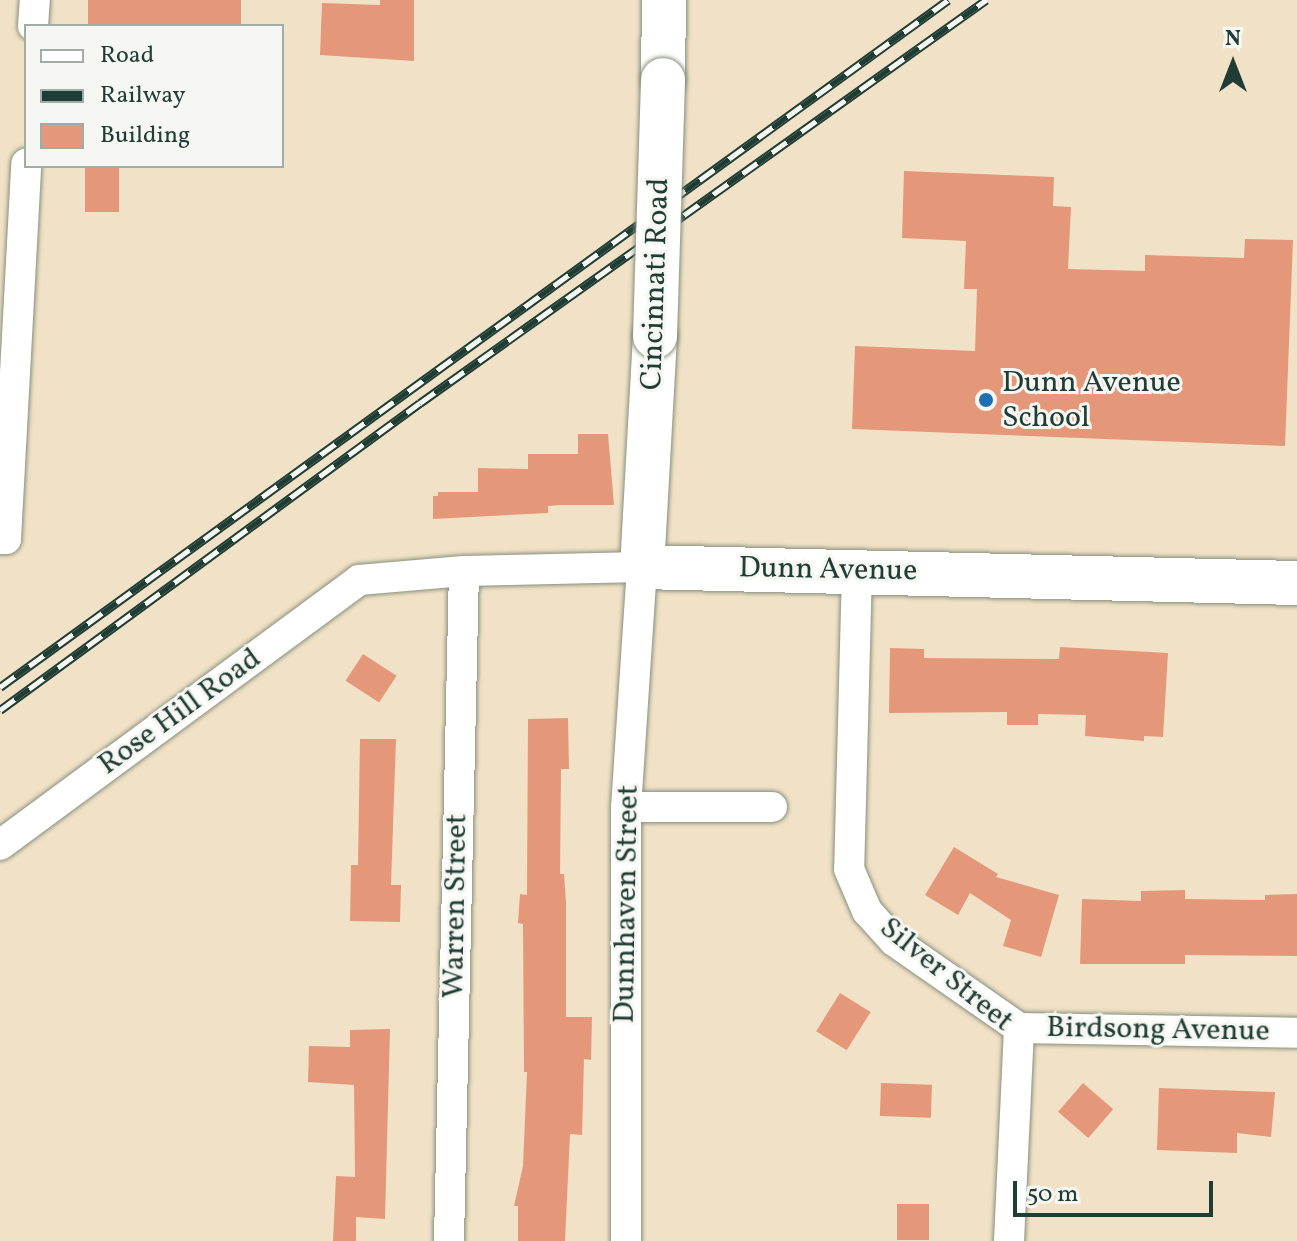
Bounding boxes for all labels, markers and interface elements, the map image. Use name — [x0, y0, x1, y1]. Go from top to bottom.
legend — [24, 24, 284, 168]
north arrow — [1193, 24, 1273, 104]
text: N — [1225, 24, 1241, 55]
text: Road — [100, 39, 154, 73]
text: Railway — [100, 79, 186, 113]
text: Building — [100, 119, 190, 153]
street label: Cincinnati Road — [634, 177, 678, 391]
place label: Dunn Avenue School — [1002, 365, 1181, 436]
marker: Dunn Avenue School — [977, 391, 995, 409]
street label: Dunn Avenue — [738, 550, 918, 590]
street label: Rose Hill Road — [92, 641, 268, 783]
street label: Dunnhaven Street — [607, 784, 647, 1024]
street label: Warren Street — [436, 813, 476, 999]
street label: Silver Street — [872, 910, 1020, 1040]
street label: Birdsong Avenue — [1046, 1010, 1270, 1050]
scale bar — [1017, 1165, 1217, 1215]
text: 50 m — [1027, 1178, 1079, 1212]

